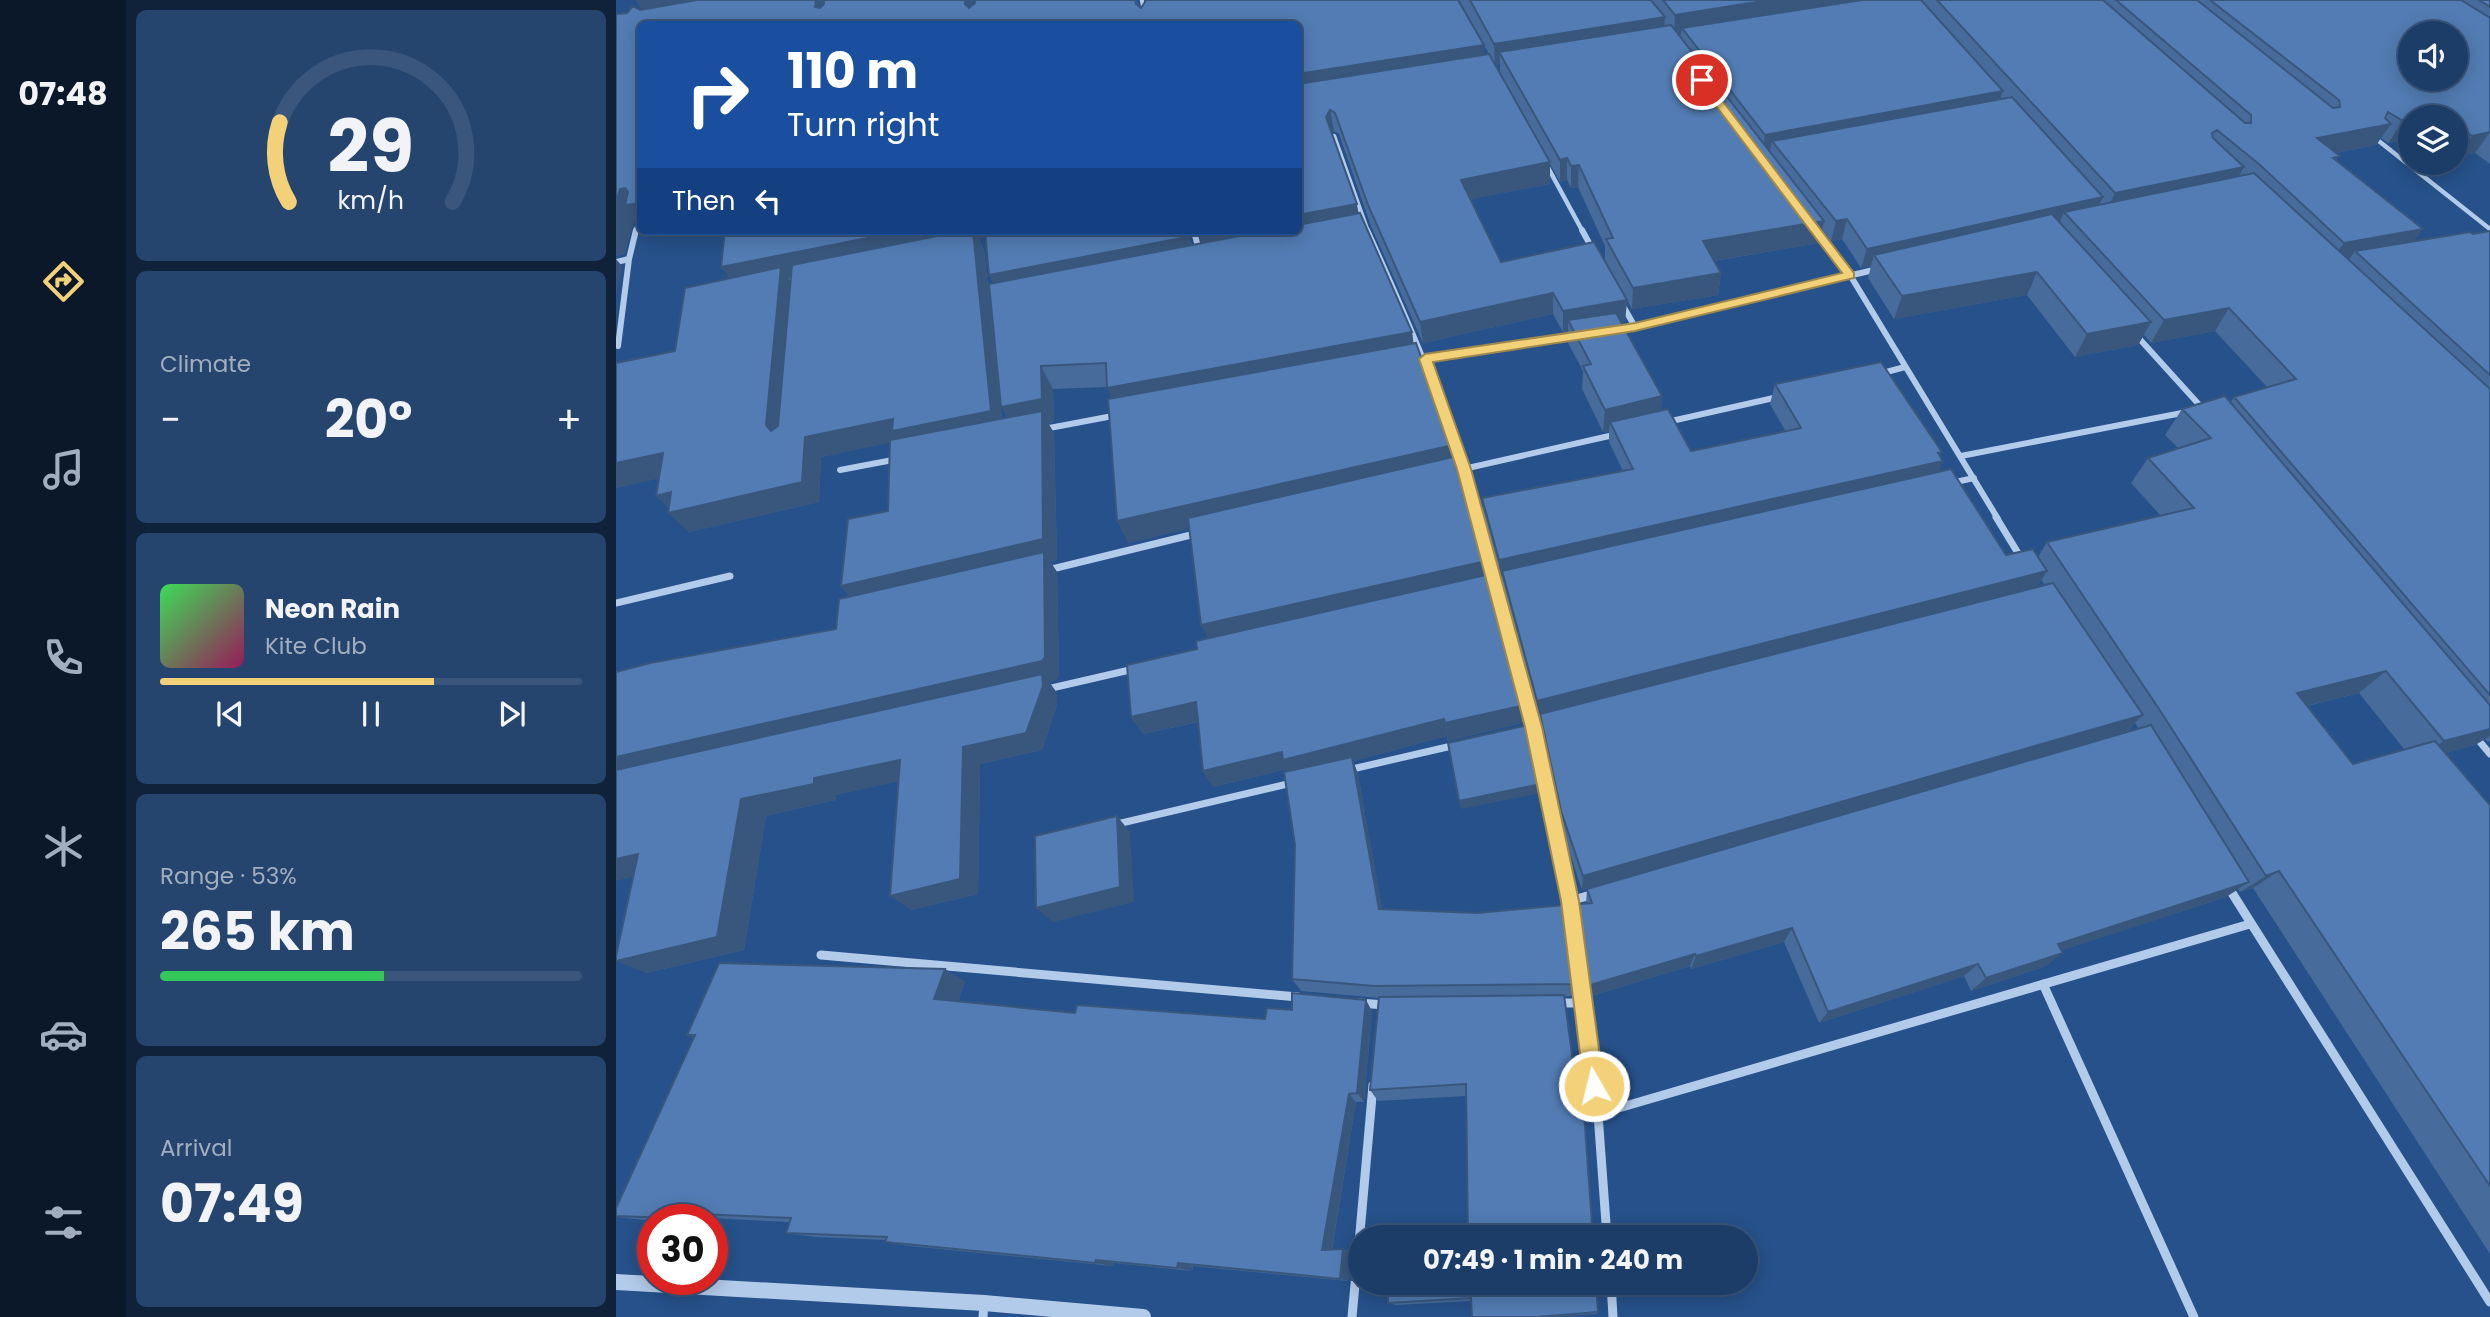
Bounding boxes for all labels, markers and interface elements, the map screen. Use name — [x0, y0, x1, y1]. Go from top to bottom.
map controls — [2398, 21, 2468, 175]
button: sound — [2398, 21, 2468, 91]
text: 110 m — [787, 37, 918, 105]
icon: right — [672, 49, 763, 140]
pin — [1672, 50, 1732, 110]
icon: arrive — [1683, 61, 1721, 99]
text: 07:48 — [18, 71, 108, 116]
text: 29 — [328, 96, 414, 197]
text: Turn right — [787, 102, 939, 147]
button: layers — [2398, 105, 2468, 175]
icon: left — [749, 182, 787, 220]
text: km/h — [338, 183, 404, 218]
text: Then — [672, 183, 735, 219]
icon: directions — [39, 257, 88, 306]
text: Climate — [160, 348, 251, 380]
text: 20° — [325, 383, 412, 456]
text: − — [160, 393, 181, 446]
text: + — [556, 393, 582, 446]
icon: music — [39, 445, 88, 494]
text: Neon Rain — [265, 591, 400, 627]
text: Kite Club — [265, 630, 367, 662]
icon: phone — [39, 633, 88, 682]
icon: previous — [211, 695, 249, 733]
icon: pause — [352, 695, 390, 733]
icon: next — [493, 695, 531, 733]
icon: climate — [39, 822, 88, 871]
text: Range · 53% — [160, 860, 297, 892]
text: 265 km — [160, 895, 355, 968]
icon: car — [39, 1010, 88, 1059]
position arrow — [1557, 1049, 1631, 1123]
text: Arrival — [160, 1132, 232, 1164]
text: 07:49 — [160, 1167, 304, 1240]
icon: filters — [39, 1198, 88, 1247]
speed limit sign: 30 — [637, 1204, 728, 1295]
text: 07:49 · 1 min · 240 m — [1423, 1242, 1683, 1278]

